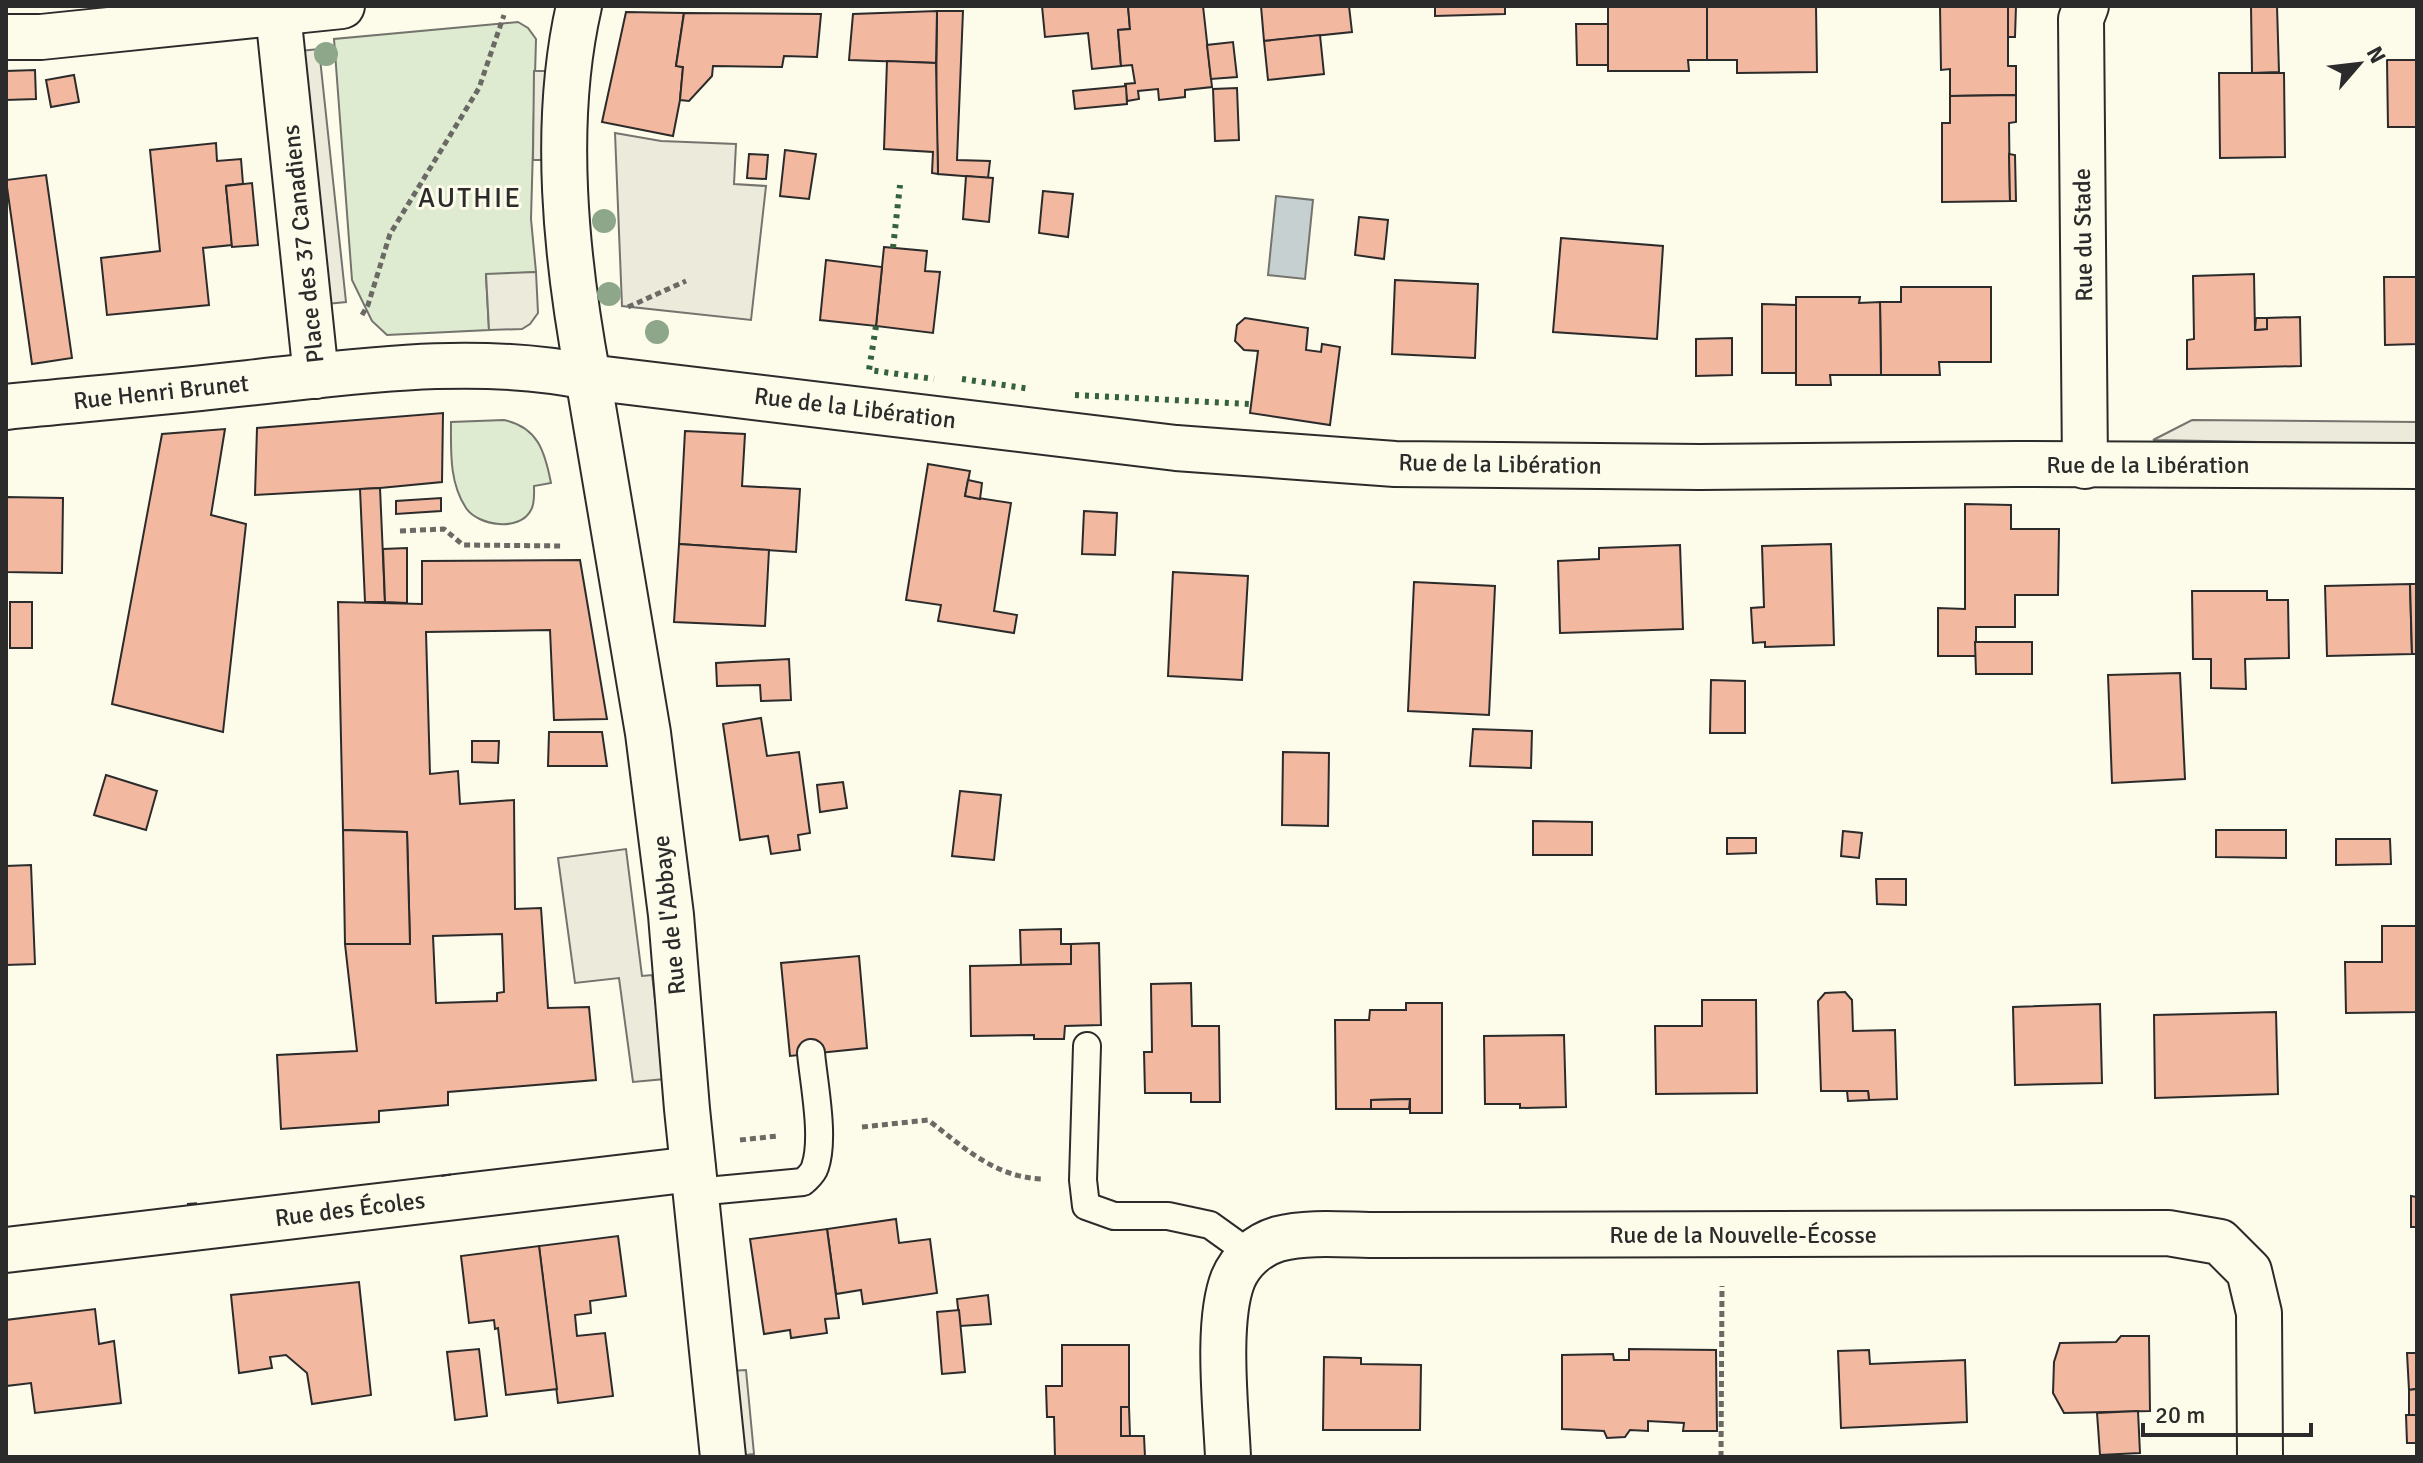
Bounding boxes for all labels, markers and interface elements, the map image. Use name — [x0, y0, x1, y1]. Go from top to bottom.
north arrow — [2319, 24, 2399, 104]
text: N — [2361, 42, 2392, 68]
street label: Place des 37 Canadiens — [276, 123, 330, 365]
street label: Rue du Stade — [2067, 168, 2099, 302]
district label: AUTHIE — [418, 181, 522, 215]
street label: Rue Henri Brunet — [72, 368, 250, 416]
street label: Rue de la Libération — [752, 381, 958, 435]
street label: Rue de la Libération — [1398, 447, 1602, 481]
street label: Rue de la Libération — [2046, 450, 2250, 480]
street label: Rue de l'Abbaye — [646, 834, 692, 996]
street label: Rue des Écoles — [273, 1185, 427, 1233]
street label: Rue de la Nouvelle-Écosse — [1609, 1220, 1877, 1250]
scale bar — [2143, 1387, 2311, 1437]
text: 20 m — [2155, 1400, 2205, 1430]

